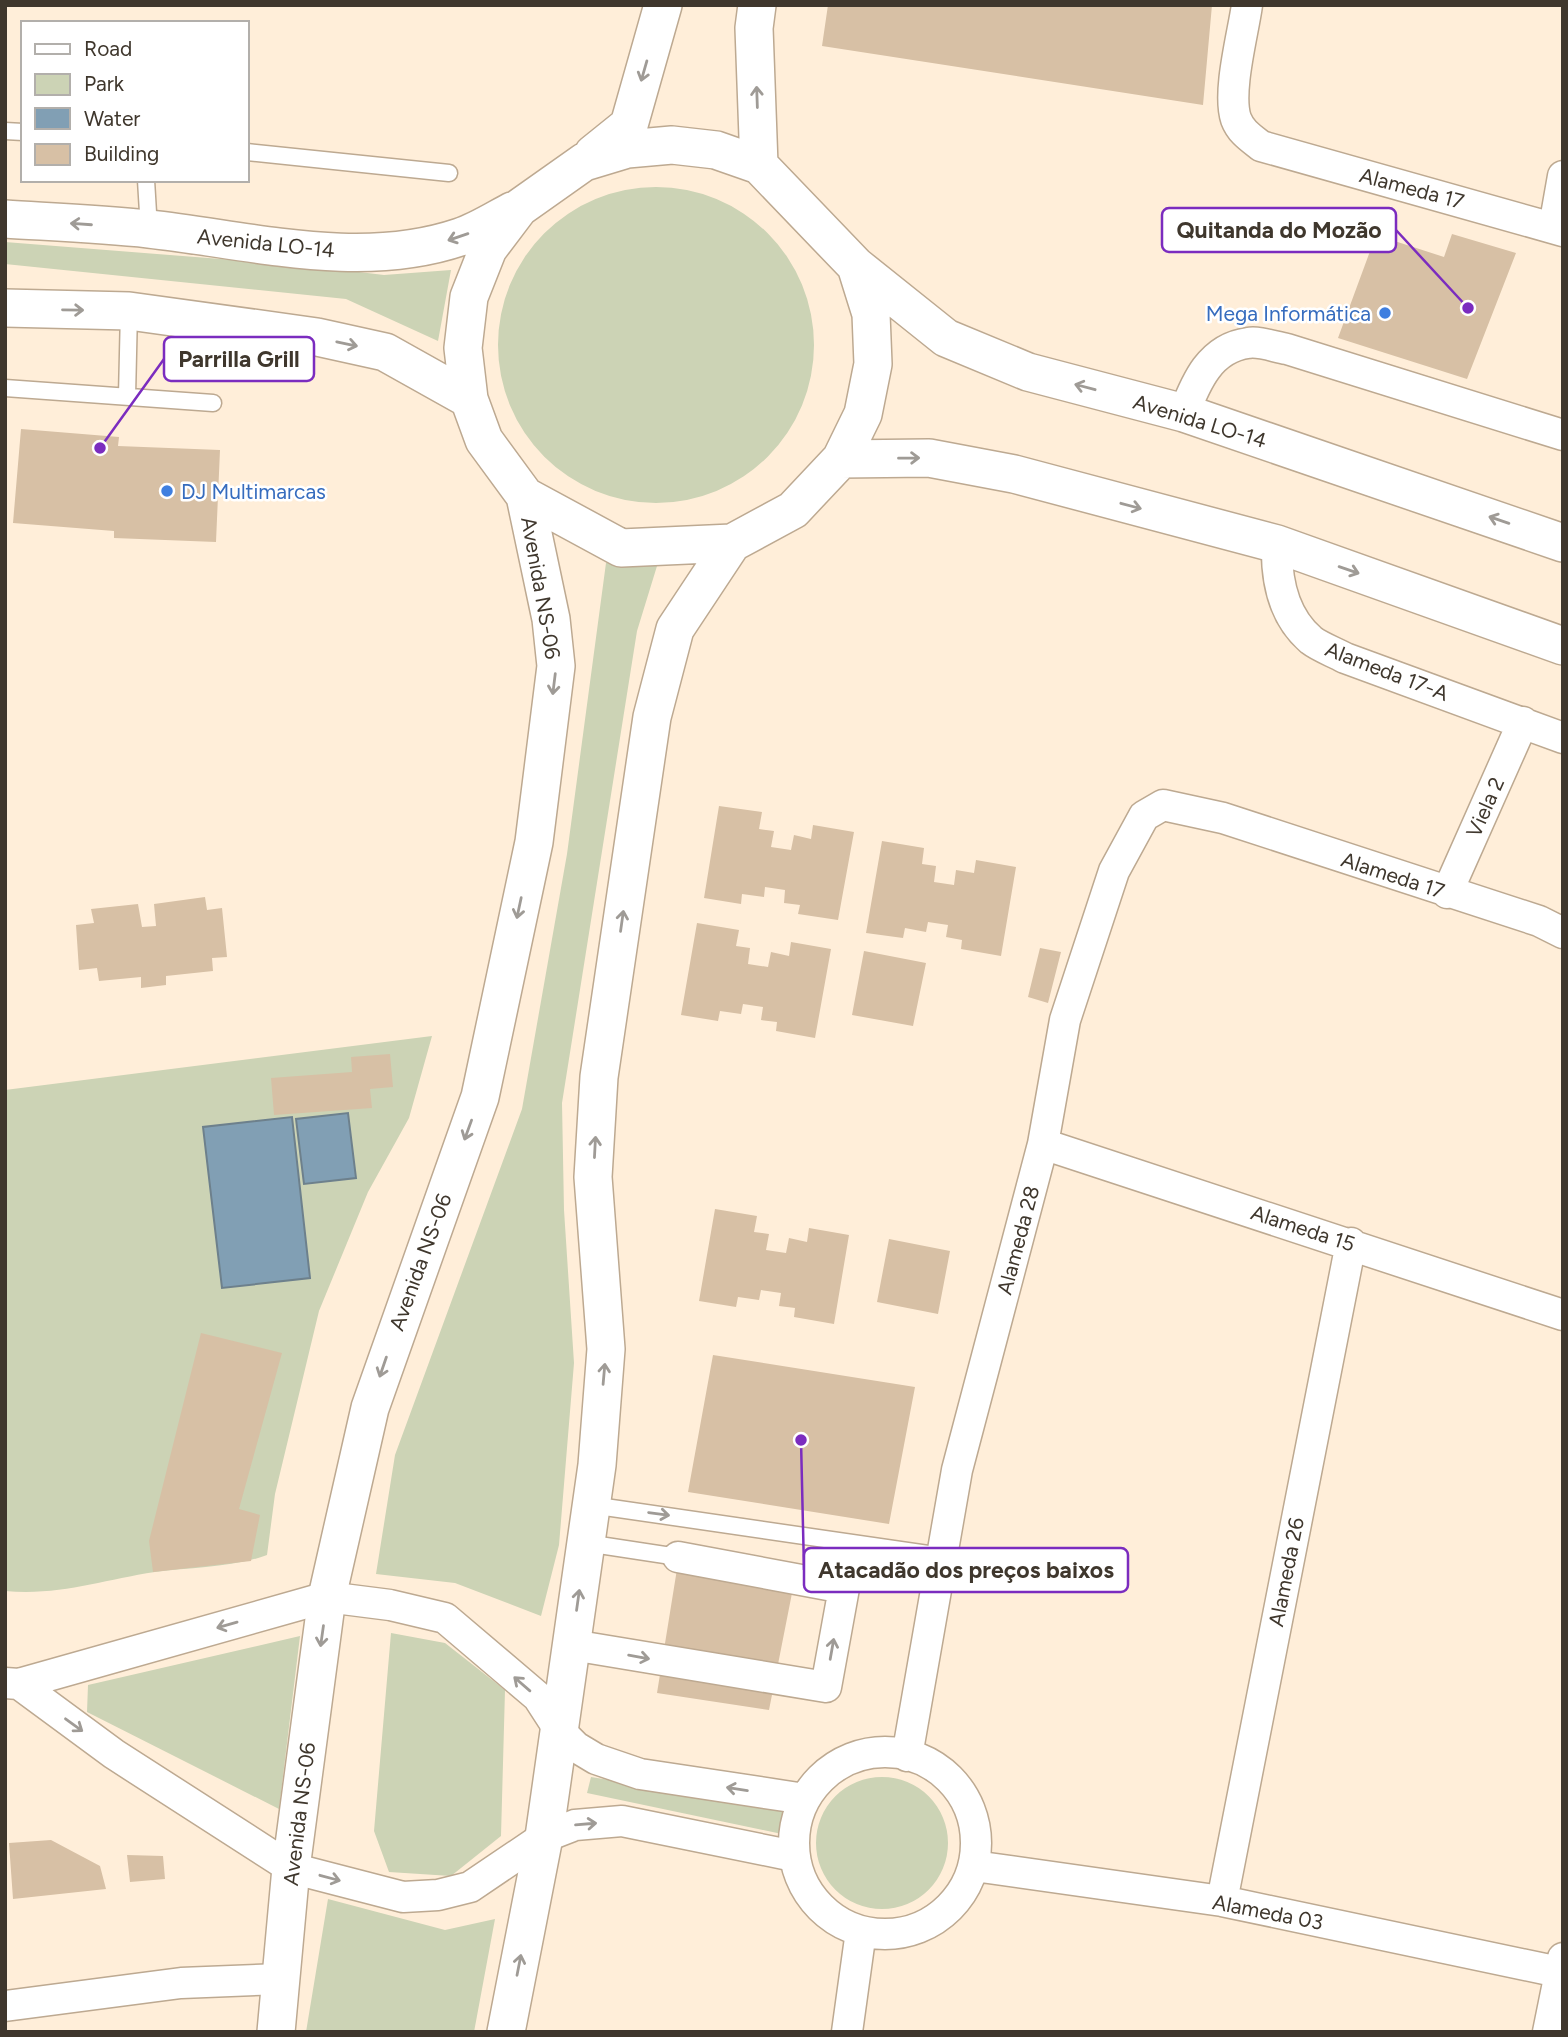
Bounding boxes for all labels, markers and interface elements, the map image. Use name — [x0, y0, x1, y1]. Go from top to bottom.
legend — [21, 21, 248, 182]
text: Road — [84, 36, 132, 61]
one-way arrow — [637, 60, 650, 82]
text: Park — [84, 71, 125, 96]
one-way arrow — [750, 86, 763, 109]
text: Water — [84, 106, 140, 131]
text: Building — [84, 141, 159, 166]
street label: Alameda 17 — [1357, 162, 1467, 214]
callout: Quitanda do Mozão — [1162, 208, 1396, 252]
text: Quitanda do Mozão — [1176, 216, 1382, 244]
one-way arrow — [70, 217, 93, 230]
street label: Avenida LO-14 — [196, 223, 336, 263]
one-way arrow — [447, 232, 469, 244]
place label: Mega Informática — [1206, 301, 1371, 326]
one-way arrow — [62, 303, 85, 317]
marker: Mega Informática — [1377, 305, 1393, 321]
callout: Parrilla Grill — [164, 337, 314, 381]
one-way arrow — [335, 338, 358, 351]
text: Parrilla Grill — [178, 345, 300, 373]
one-way arrow — [1074, 380, 1097, 393]
street label: Avenida LO-14 — [1130, 389, 1270, 453]
one-way arrow — [898, 451, 921, 465]
place label: DJ Multimarcas — [181, 479, 326, 504]
marker: DJ Multimarcas — [159, 483, 175, 499]
one-way arrow — [1119, 500, 1142, 513]
one-way arrow — [1488, 513, 1510, 525]
street label: Avenida NS-06 — [516, 515, 566, 661]
one-way arrow — [1338, 565, 1360, 577]
street label: Alameda 17-A — [1322, 636, 1452, 706]
one-way arrow — [547, 672, 560, 694]
street label: Viela 2 — [1461, 773, 1509, 841]
street label: Alameda 17 — [1338, 847, 1448, 903]
one-way arrow — [512, 896, 526, 919]
one-way arrow — [616, 910, 629, 933]
one-way arrow — [461, 1118, 473, 1140]
one-way arrow — [589, 1136, 602, 1159]
street label: Alameda 28 — [991, 1183, 1045, 1297]
street label: Avenida NS-06 — [384, 1190, 456, 1334]
street label: Alameda 15 — [1248, 1199, 1358, 1257]
one-way arrow — [376, 1356, 389, 1378]
one-way arrow — [598, 1363, 611, 1386]
one-way arrow — [647, 1508, 670, 1521]
street label: Alameda 26 — [1263, 1515, 1309, 1629]
callout: Atacadão dos preços baixos — [804, 1548, 1128, 1592]
text: Atacadão dos preços baixos — [818, 1556, 1114, 1584]
one-way arrow — [572, 1589, 585, 1611]
one-way arrow — [216, 1620, 238, 1633]
one-way arrow — [315, 1624, 328, 1647]
one-way arrow — [826, 1638, 840, 1661]
one-way arrow — [627, 1651, 650, 1664]
one-way arrow — [513, 1676, 531, 1692]
one-way arrow — [64, 1718, 83, 1732]
street label: Avenida NS-06 — [278, 1741, 320, 1887]
one-way arrow — [726, 1782, 749, 1795]
one-way arrow — [574, 1817, 597, 1830]
one-way arrow — [319, 1872, 341, 1885]
street label: Alameda 03 — [1211, 1889, 1325, 1935]
one-way arrow — [513, 1954, 526, 1977]

